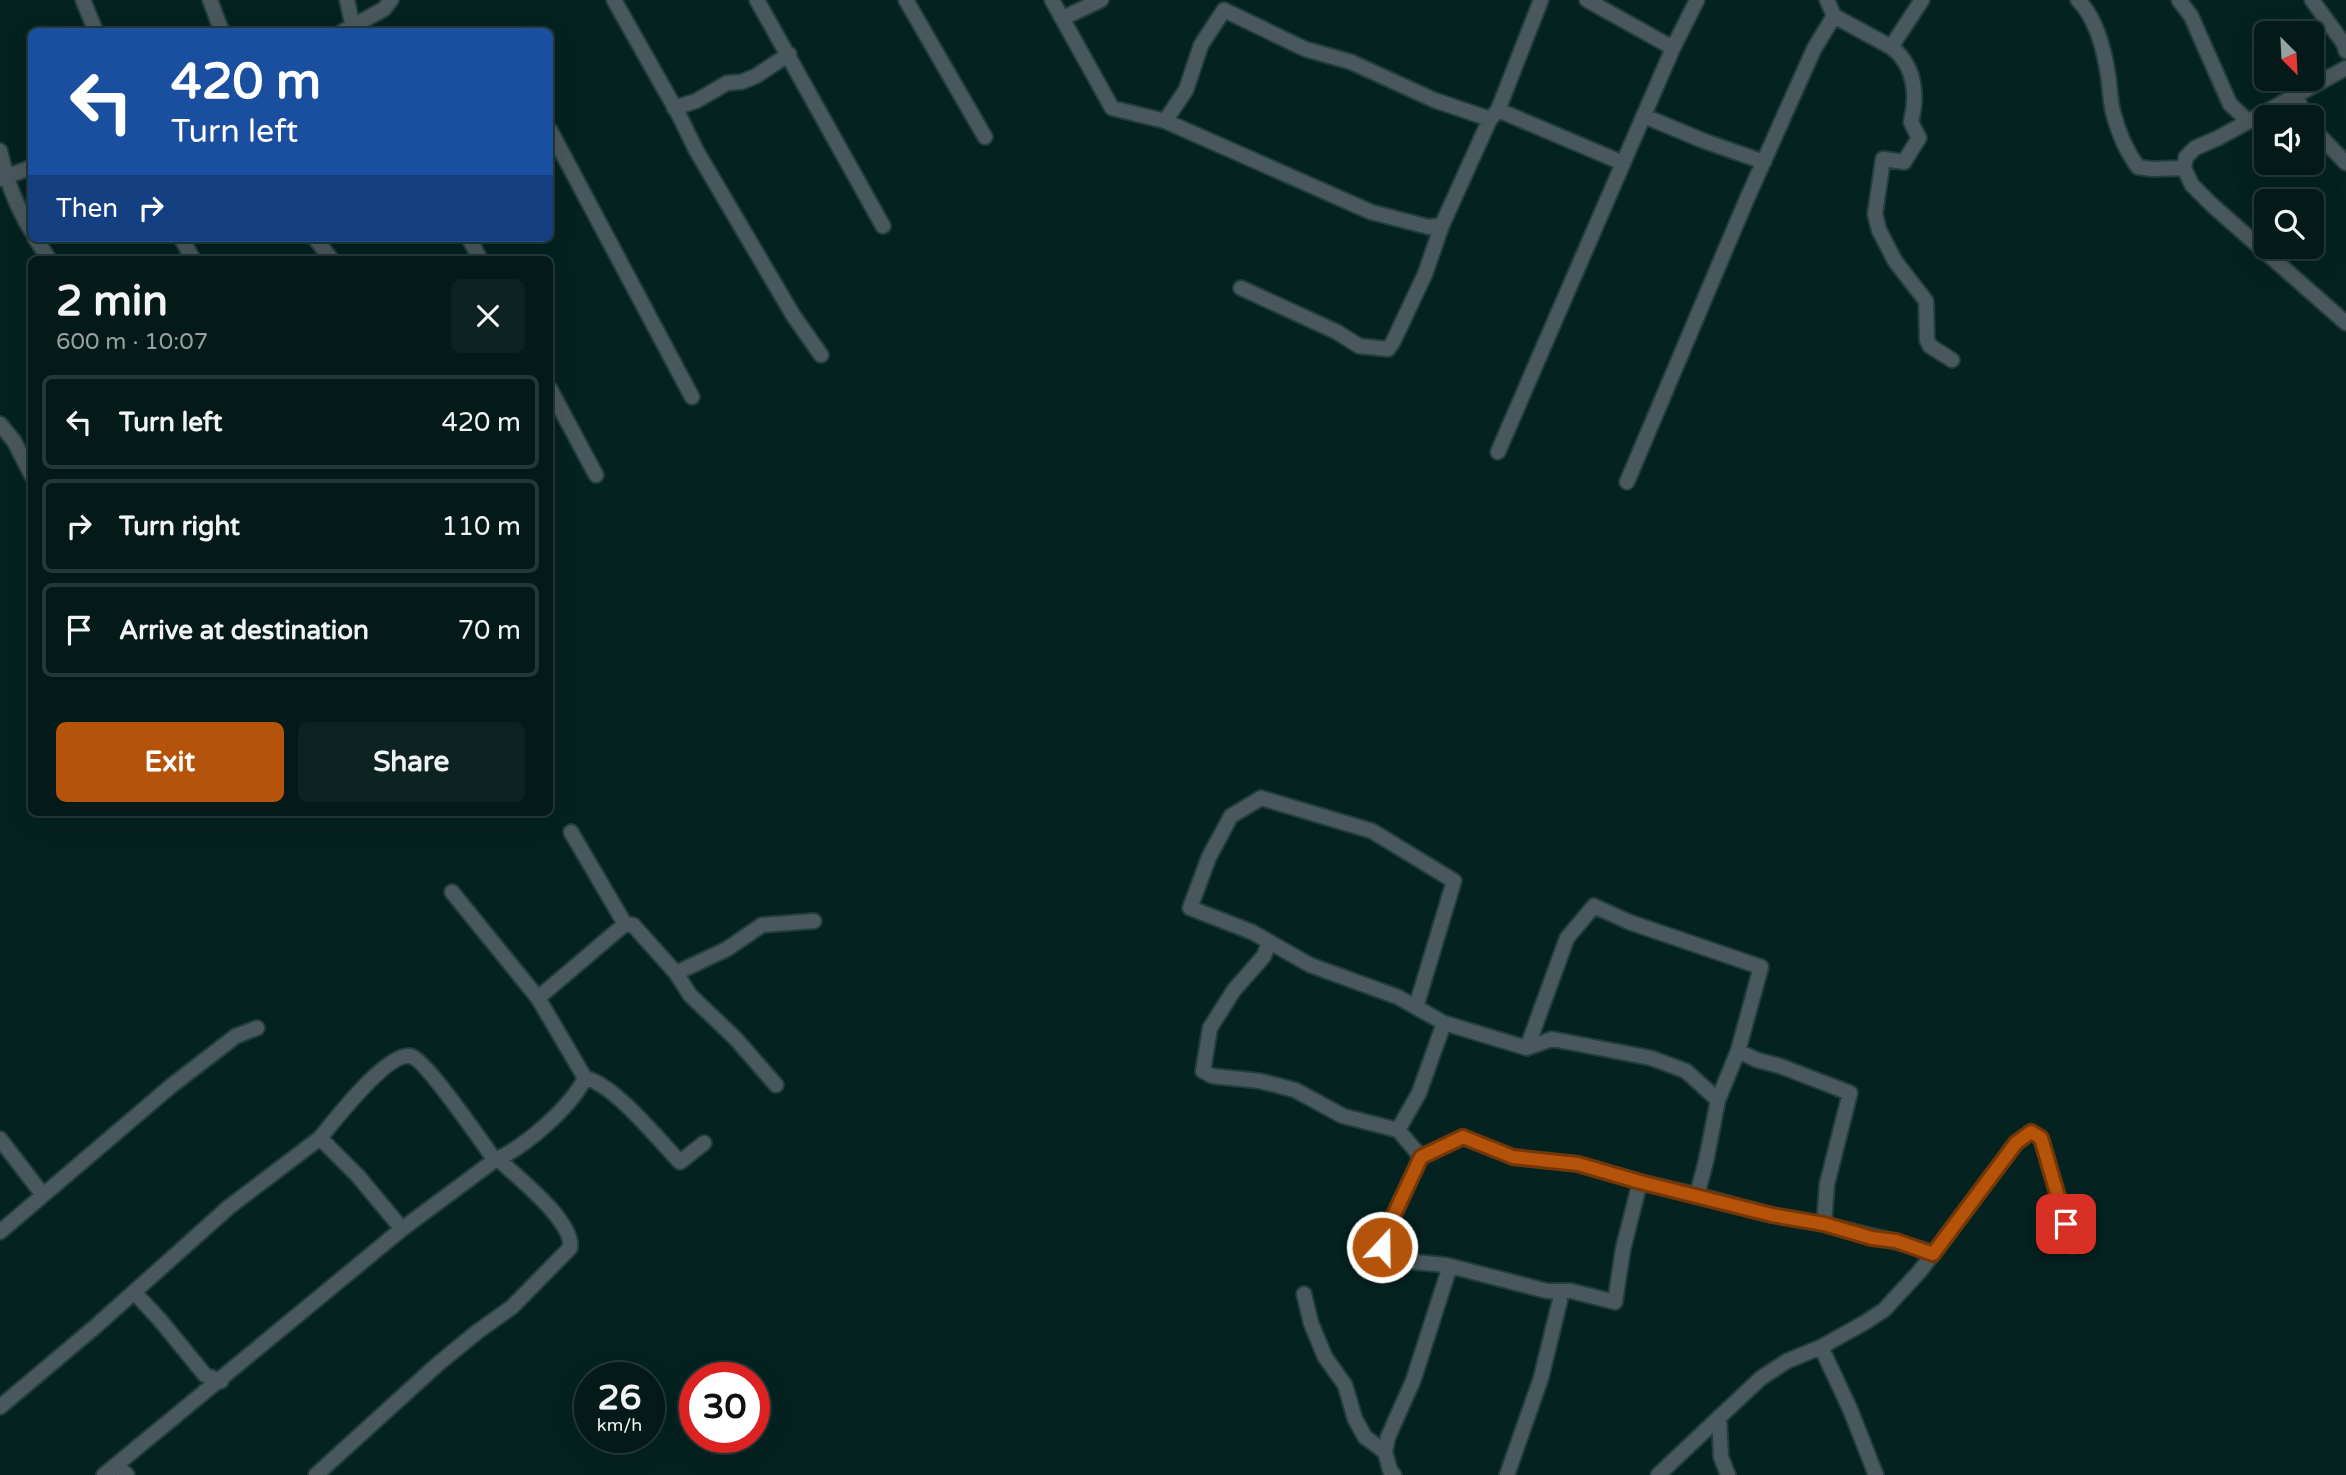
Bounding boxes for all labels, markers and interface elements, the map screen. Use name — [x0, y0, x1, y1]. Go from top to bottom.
north arrow — [2254, 21, 2324, 91]
map controls — [2254, 21, 2324, 259]
text: 420 m — [171, 53, 321, 112]
icon: left — [56, 56, 147, 147]
button: sound — [2254, 105, 2324, 175]
text: Turn left — [171, 113, 298, 151]
icon: right — [132, 189, 170, 227]
button: search — [2254, 189, 2324, 259]
text: Then — [56, 193, 118, 224]
text: 2 min — [56, 276, 168, 327]
button: close — [451, 279, 525, 353]
text: 600 m · 10:07 — [56, 328, 208, 356]
icon: left — [60, 403, 98, 441]
text: Turn left — [119, 407, 222, 438]
text: 420 m — [441, 407, 521, 438]
icon: right — [60, 507, 98, 545]
text: Turn right — [119, 511, 240, 542]
text: 110 m — [441, 511, 521, 542]
icon: arrive — [60, 611, 98, 649]
text: Arrive at destination — [119, 615, 369, 646]
text: 70 m — [458, 615, 521, 646]
button: Exit — [56, 722, 284, 802]
button: Share — [298, 722, 525, 802]
pin — [2036, 1194, 2096, 1254]
icon: arrive — [2047, 1205, 2085, 1243]
position arrow — [1345, 1210, 1419, 1284]
speed limit sign: 30 — [679, 1362, 770, 1453]
text: 26 — [598, 1377, 641, 1419]
text: km/h — [597, 1414, 642, 1436]

